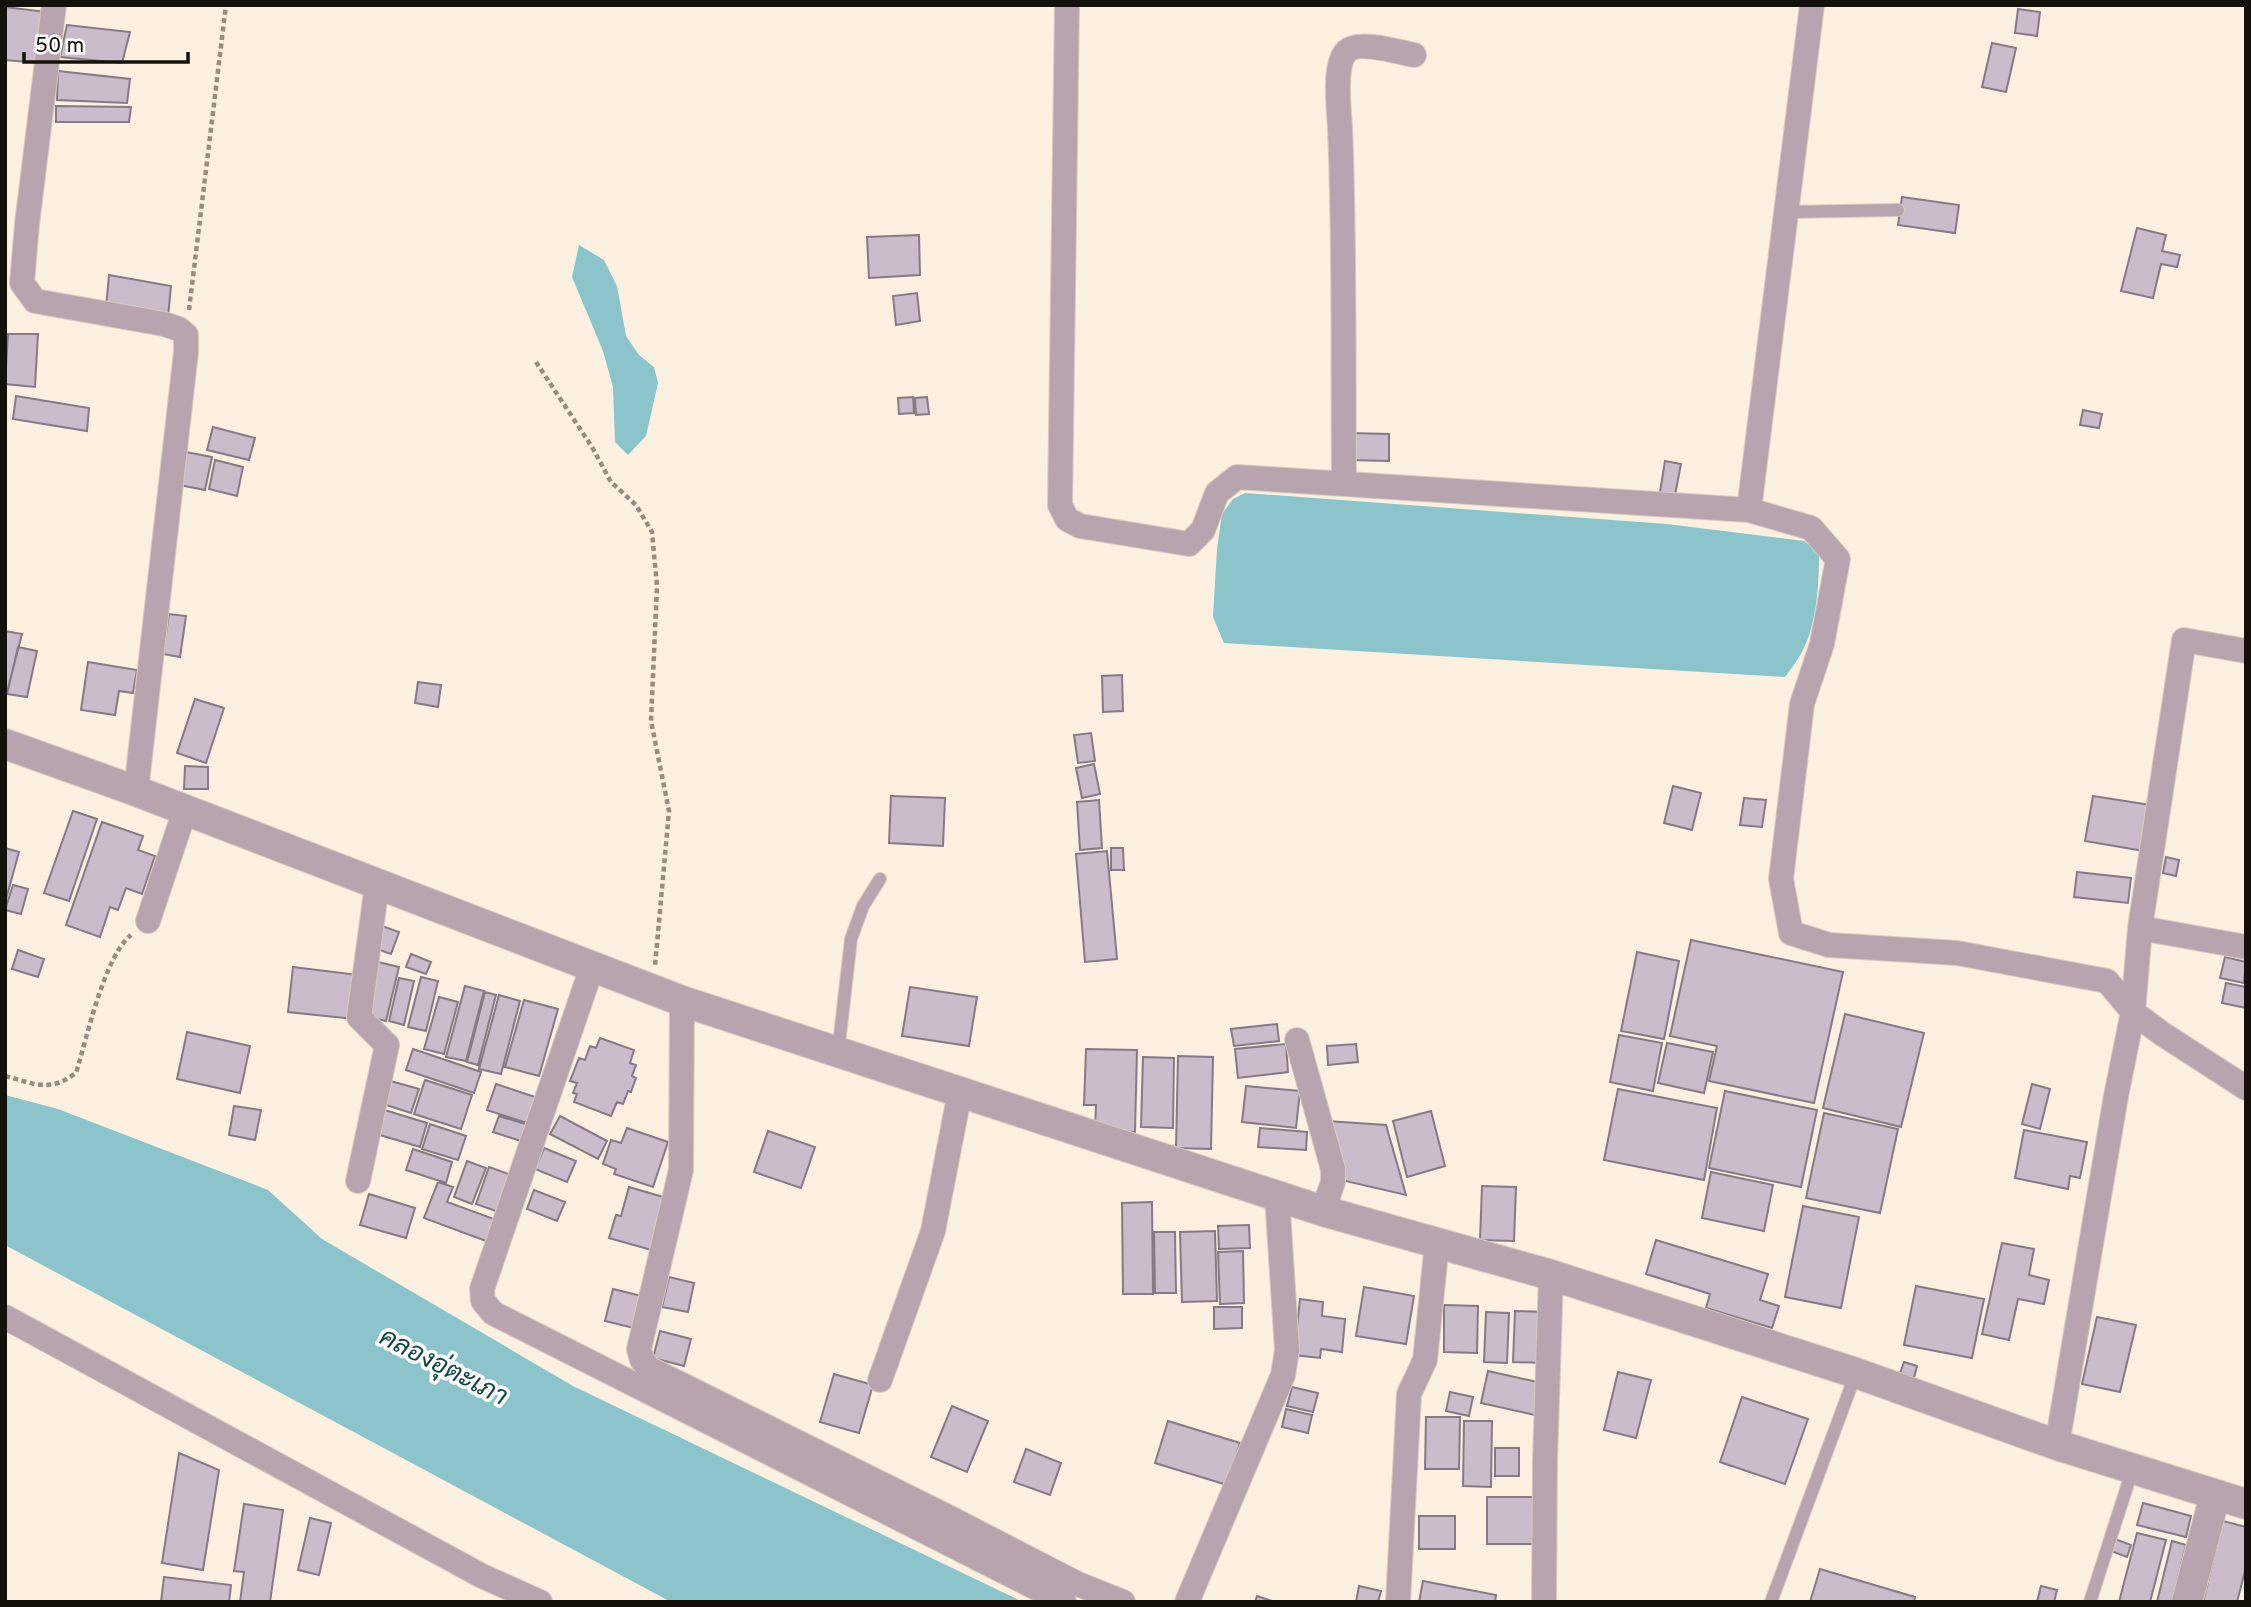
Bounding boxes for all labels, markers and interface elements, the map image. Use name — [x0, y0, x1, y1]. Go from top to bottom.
scale bar — [24, 21, 189, 65]
text: 50 m — [35, 33, 84, 60]
water label: คลองอุ่ตะเภา — [373, 1321, 513, 1415]

